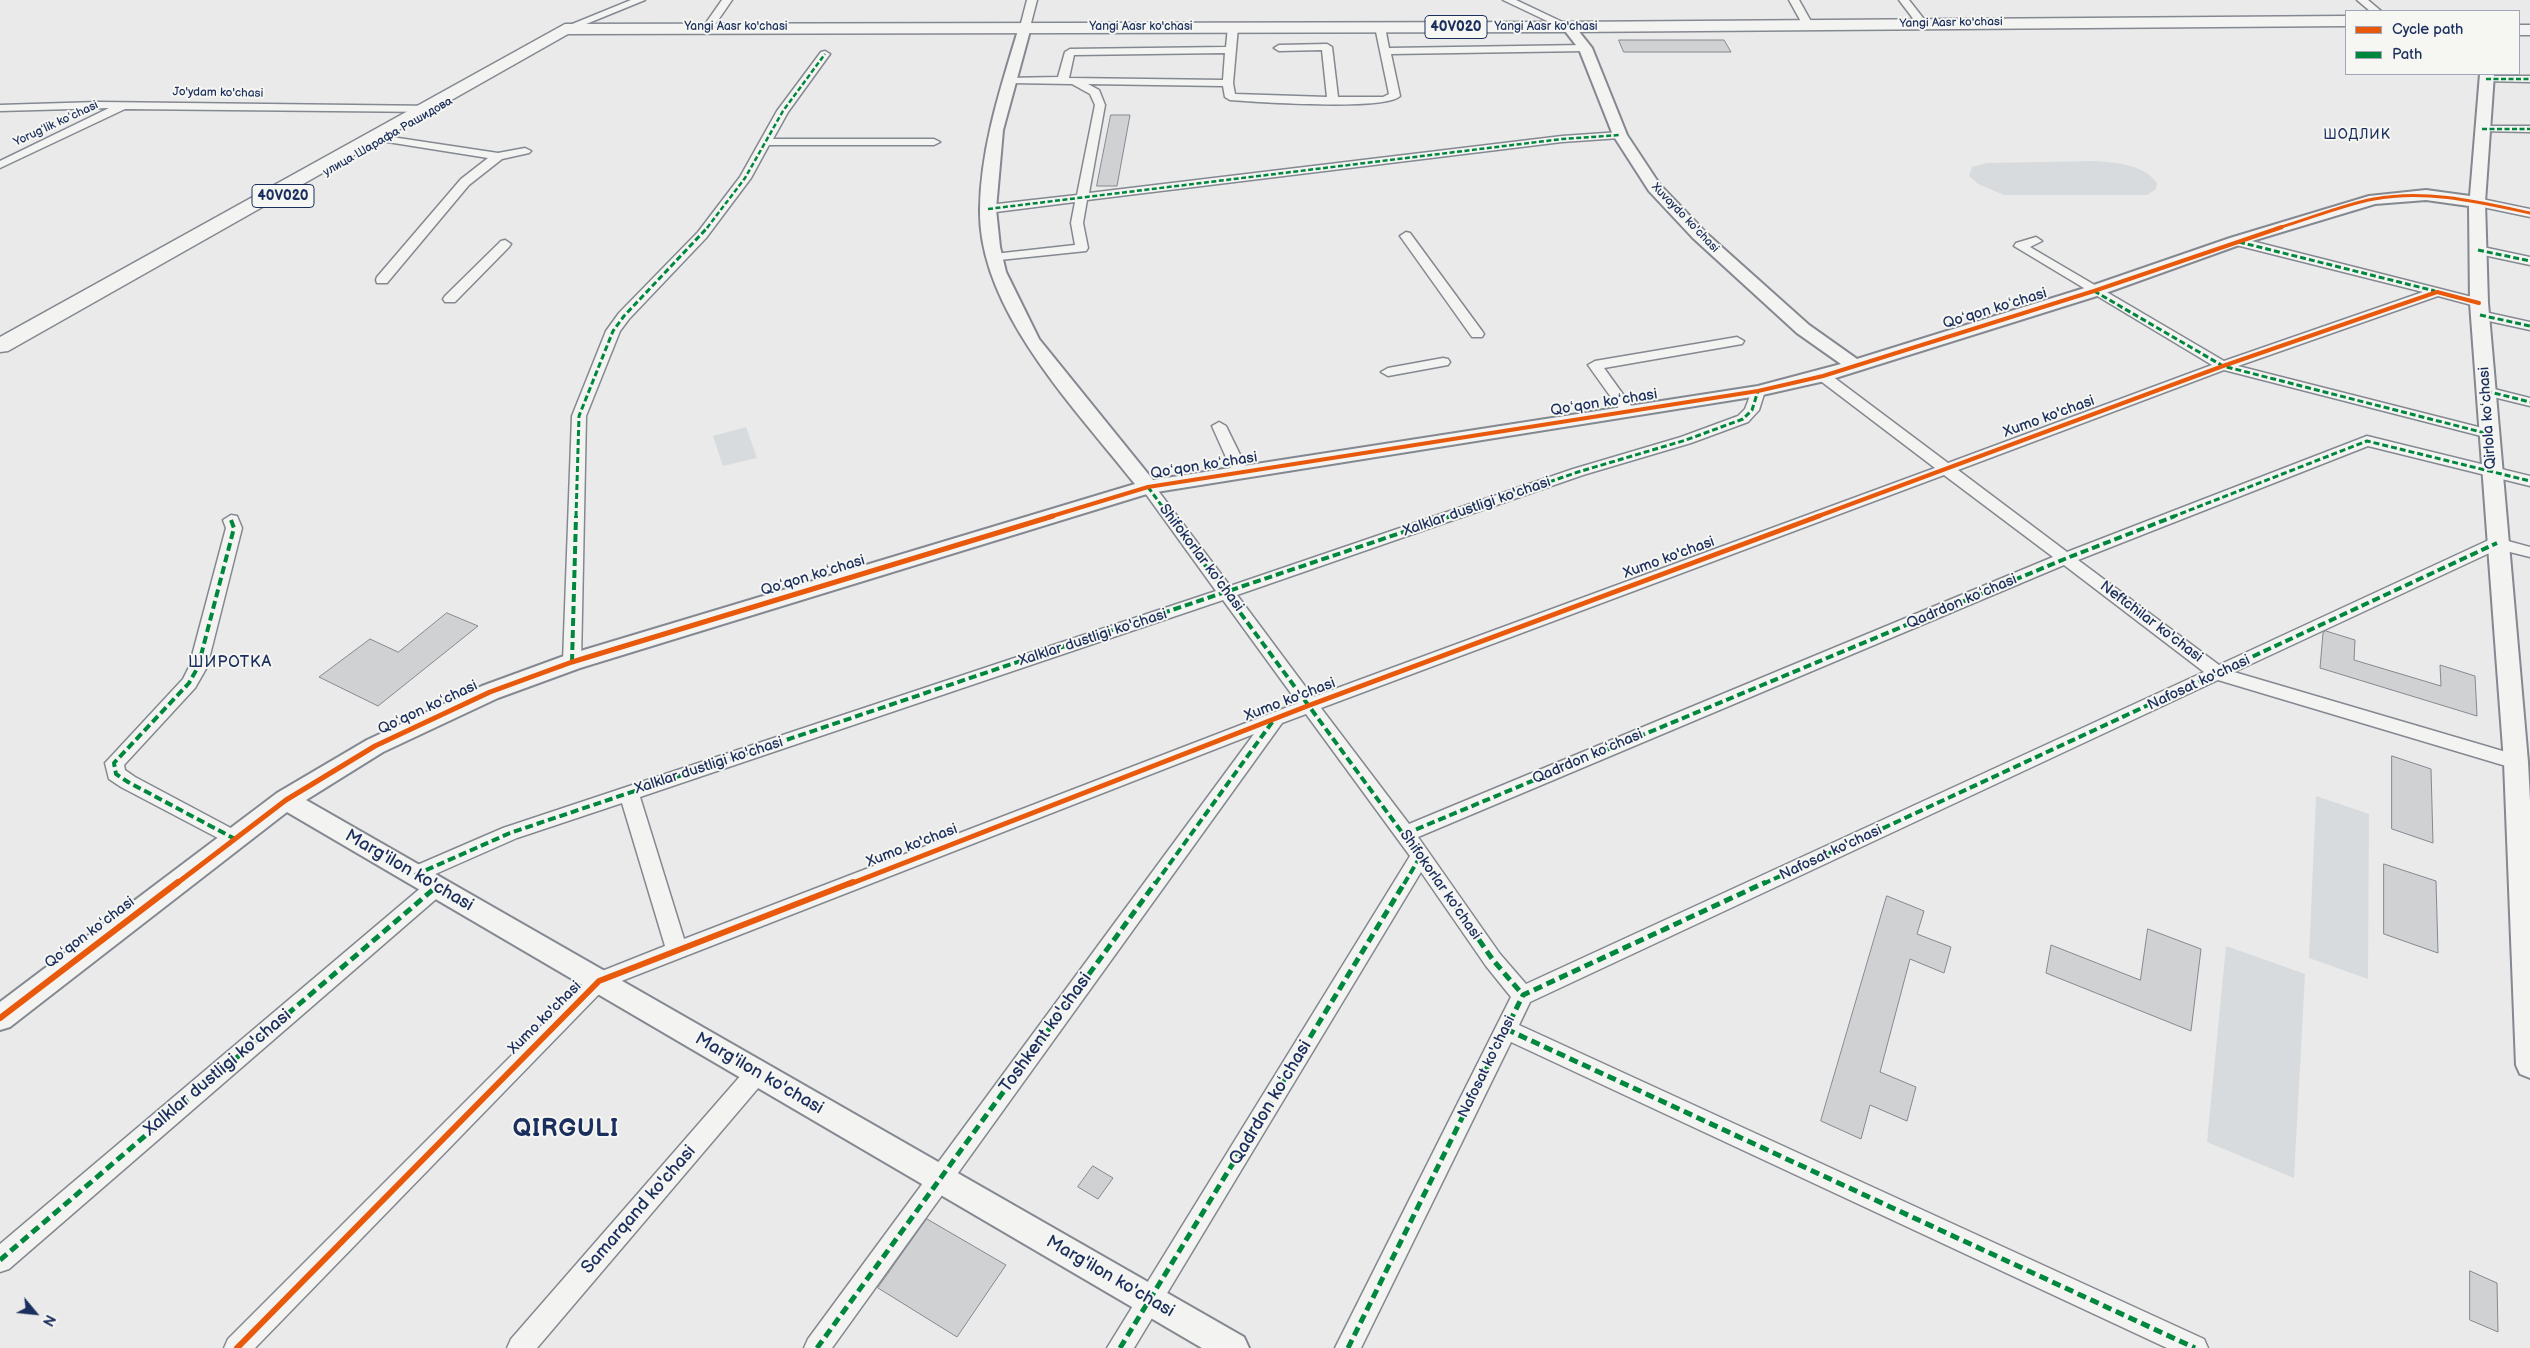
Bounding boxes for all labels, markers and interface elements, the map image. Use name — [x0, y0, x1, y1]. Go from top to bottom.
legend — [2345, 10, 2520, 75]
street label: Yangi Aasr ko'chasi — [1899, 15, 2003, 31]
road number: 40V020 — [1425, 16, 1487, 38]
street label: Yangi Aasr ko'chasi — [684, 20, 788, 34]
street label: Yangi Aasr ko'chasi — [1089, 20, 1193, 34]
street label: Yangi Aasr ko'chasi — [1494, 20, 1598, 34]
text: Cycle path — [2392, 20, 2463, 39]
text: Path — [2392, 45, 2422, 64]
street label: Jo'ydam ko'chasi — [173, 85, 263, 101]
street label: улица Шарафа Рашидова — [321, 94, 455, 180]
street label: Yorugʻlik koʻchasi — [11, 98, 101, 150]
district label: ШОДЛИК — [2323, 127, 2391, 143]
street label: Xuvaydo ko'chasi — [1648, 180, 1722, 256]
road number: 40V020 — [252, 185, 314, 208]
street label: Qoʻqon koʻchasi — [1941, 285, 2049, 333]
street label: Qirlola koʻchasi — [2475, 366, 2501, 470]
street label: Qoʻqon koʻchasi — [1549, 386, 1659, 420]
street label: Xumo ko'chasi — [2001, 392, 2097, 442]
street label: Qoʻqon koʻchasi — [1149, 449, 1259, 483]
street label: Xalklar dustligi ko'chasi — [1401, 473, 1553, 541]
street label: Shifokorlar ko'chasi — [1155, 501, 1247, 615]
street label: Xumo ko'chasi — [1621, 533, 1717, 583]
street label: Qoʻqon koʻchasi — [759, 552, 867, 600]
street label: Qadrdon koʻchasi — [1904, 571, 2020, 633]
street label: Neftchilar ko'chasi — [2096, 577, 2206, 667]
street label: Xalklar dustligi ko'chasi — [1017, 605, 1169, 671]
street label: Nafosat ko'chasi — [2145, 651, 2253, 715]
district label: ШИРОТКА — [187, 653, 273, 673]
street label: Xumo ko'chasi — [1242, 674, 1338, 726]
street label: Qoʻqon koʻchasi — [375, 677, 481, 739]
street label: Qadrdon koʻchasi — [1530, 726, 1646, 788]
street label: Xalklar dustligi ko'chasi — [633, 733, 785, 799]
street label: Xumo ko'chasi — [864, 820, 960, 872]
street label: Nafosat ko'chasi — [1777, 821, 1885, 885]
street label: Marg'ilon ko'chasi — [341, 825, 477, 917]
street label: Shifokorlar ko'chasi — [1395, 827, 1485, 943]
street label: Qoʻqon koʻchasi — [41, 893, 139, 973]
street label: Toshkent ko'chasi — [995, 969, 1097, 1097]
street label: Xumo ko'chasi — [505, 978, 585, 1058]
street label: Xalklar dustligi ko'chasi — [140, 1005, 296, 1141]
street label: Nafosat ko'chasi — [1455, 1013, 1519, 1121]
street label: Marg'ilon ko'chasi — [691, 1028, 827, 1120]
street label: Qadrdon koʻchasi — [1225, 1037, 1317, 1169]
district label: QIRGULI — [512, 1116, 620, 1144]
street label: Samarqand ko'chasi — [577, 1141, 701, 1279]
street label: Marg'ilon ko'chasi — [1042, 1231, 1178, 1323]
north arrow — [10, 1288, 60, 1338]
text: N — [39, 1312, 59, 1329]

